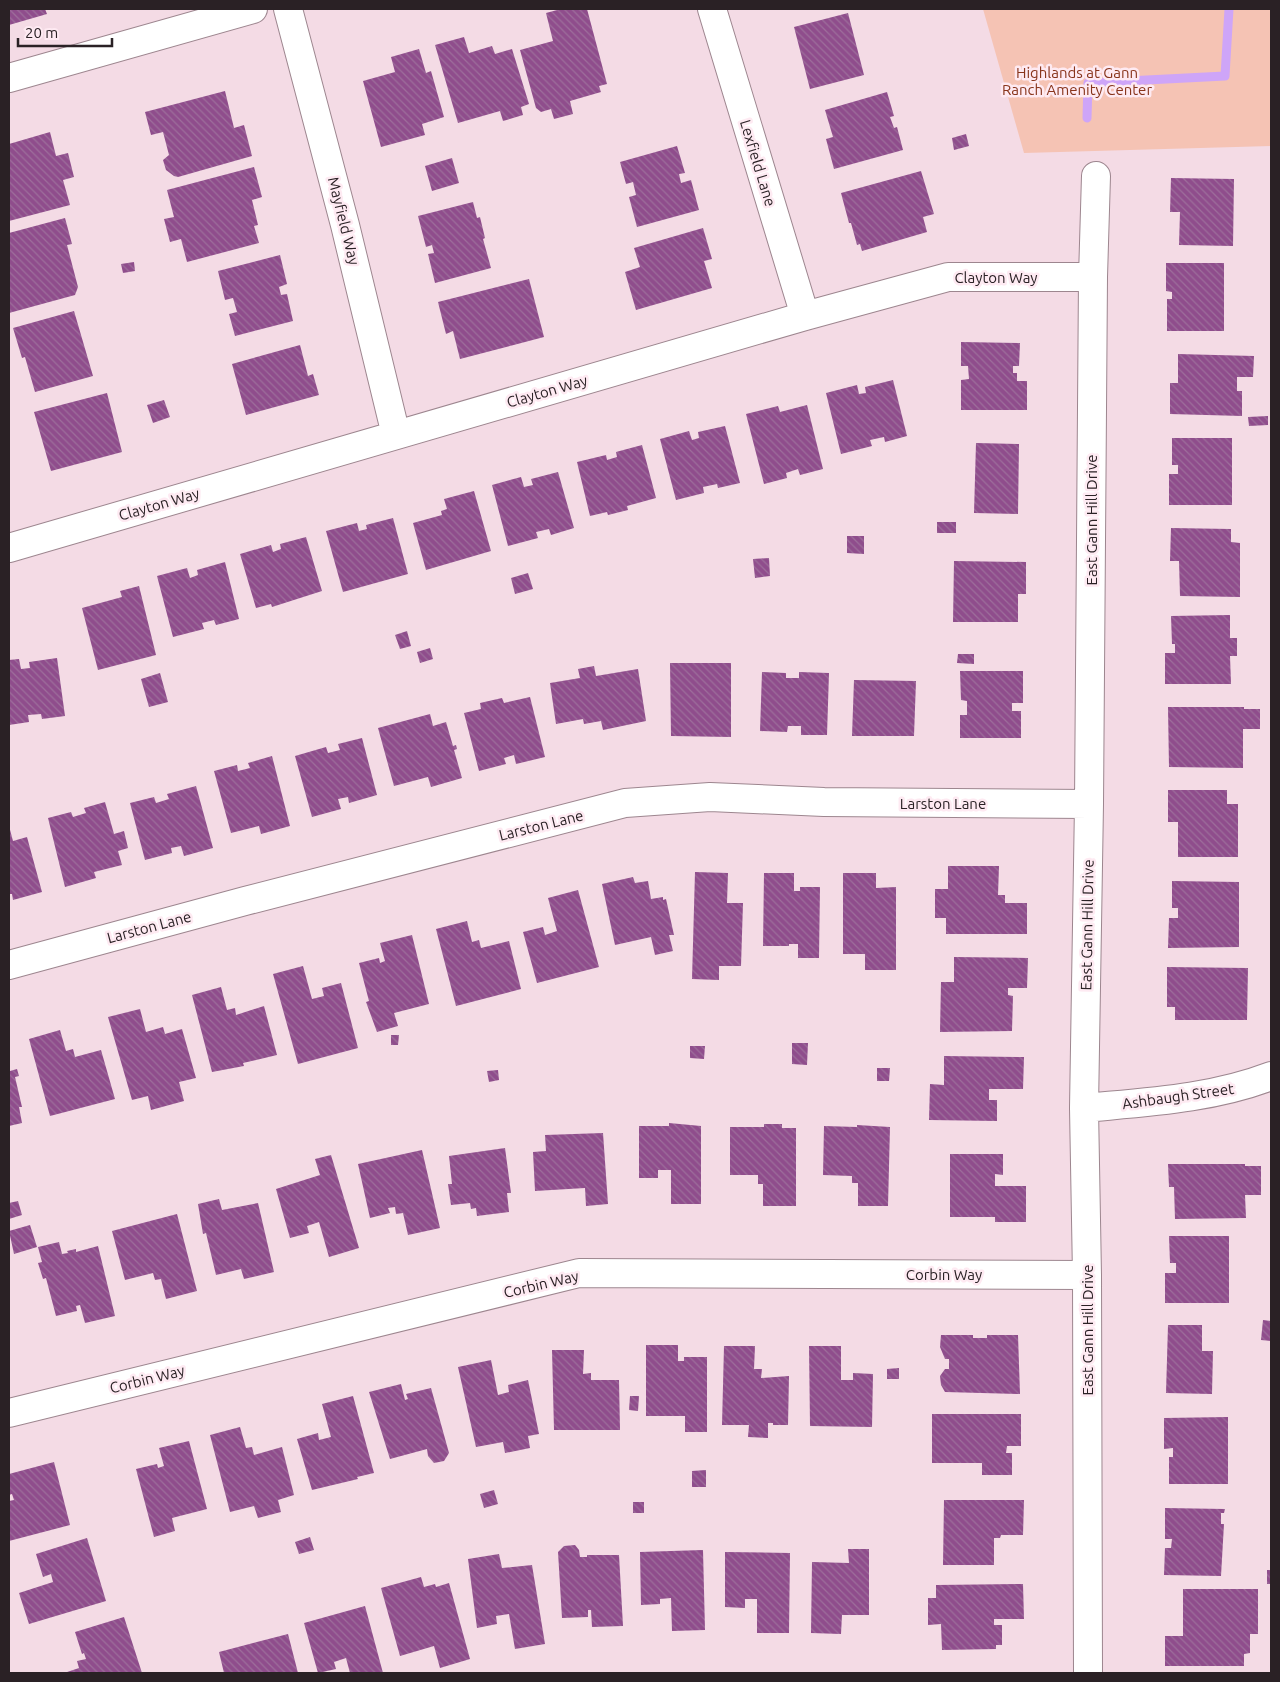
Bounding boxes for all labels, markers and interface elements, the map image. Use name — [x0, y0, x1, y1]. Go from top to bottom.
scale bar — [18, 15, 111, 47]
text: 20 m — [25, 24, 58, 41]
park label: Highlands at Gann Ranch Amenity Center — [1002, 64, 1152, 98]
street label: Lexfield Lane — [737, 118, 779, 208]
street label: Mayfield Way — [325, 175, 363, 267]
street label: Clayton Way — [954, 269, 1038, 286]
street label: Clayton Way — [505, 371, 589, 411]
street label: East Gann Hill Drive — [1083, 454, 1100, 586]
street label: Clayton Way — [117, 484, 201, 524]
street label: Larston Lane — [900, 795, 986, 812]
street label: Larston Lane — [497, 806, 585, 844]
street label: East Gann Hill Drive — [1077, 859, 1097, 991]
street label: Larston Lane — [105, 908, 193, 946]
street label: Ashbaugh Street — [1121, 1080, 1235, 1112]
street label: East Gann Hill Drive — [1079, 1264, 1096, 1396]
street label: Corbin Way — [906, 1266, 982, 1283]
street label: Corbin Way — [502, 1267, 580, 1301]
street label: Corbin Way — [108, 1361, 186, 1397]

